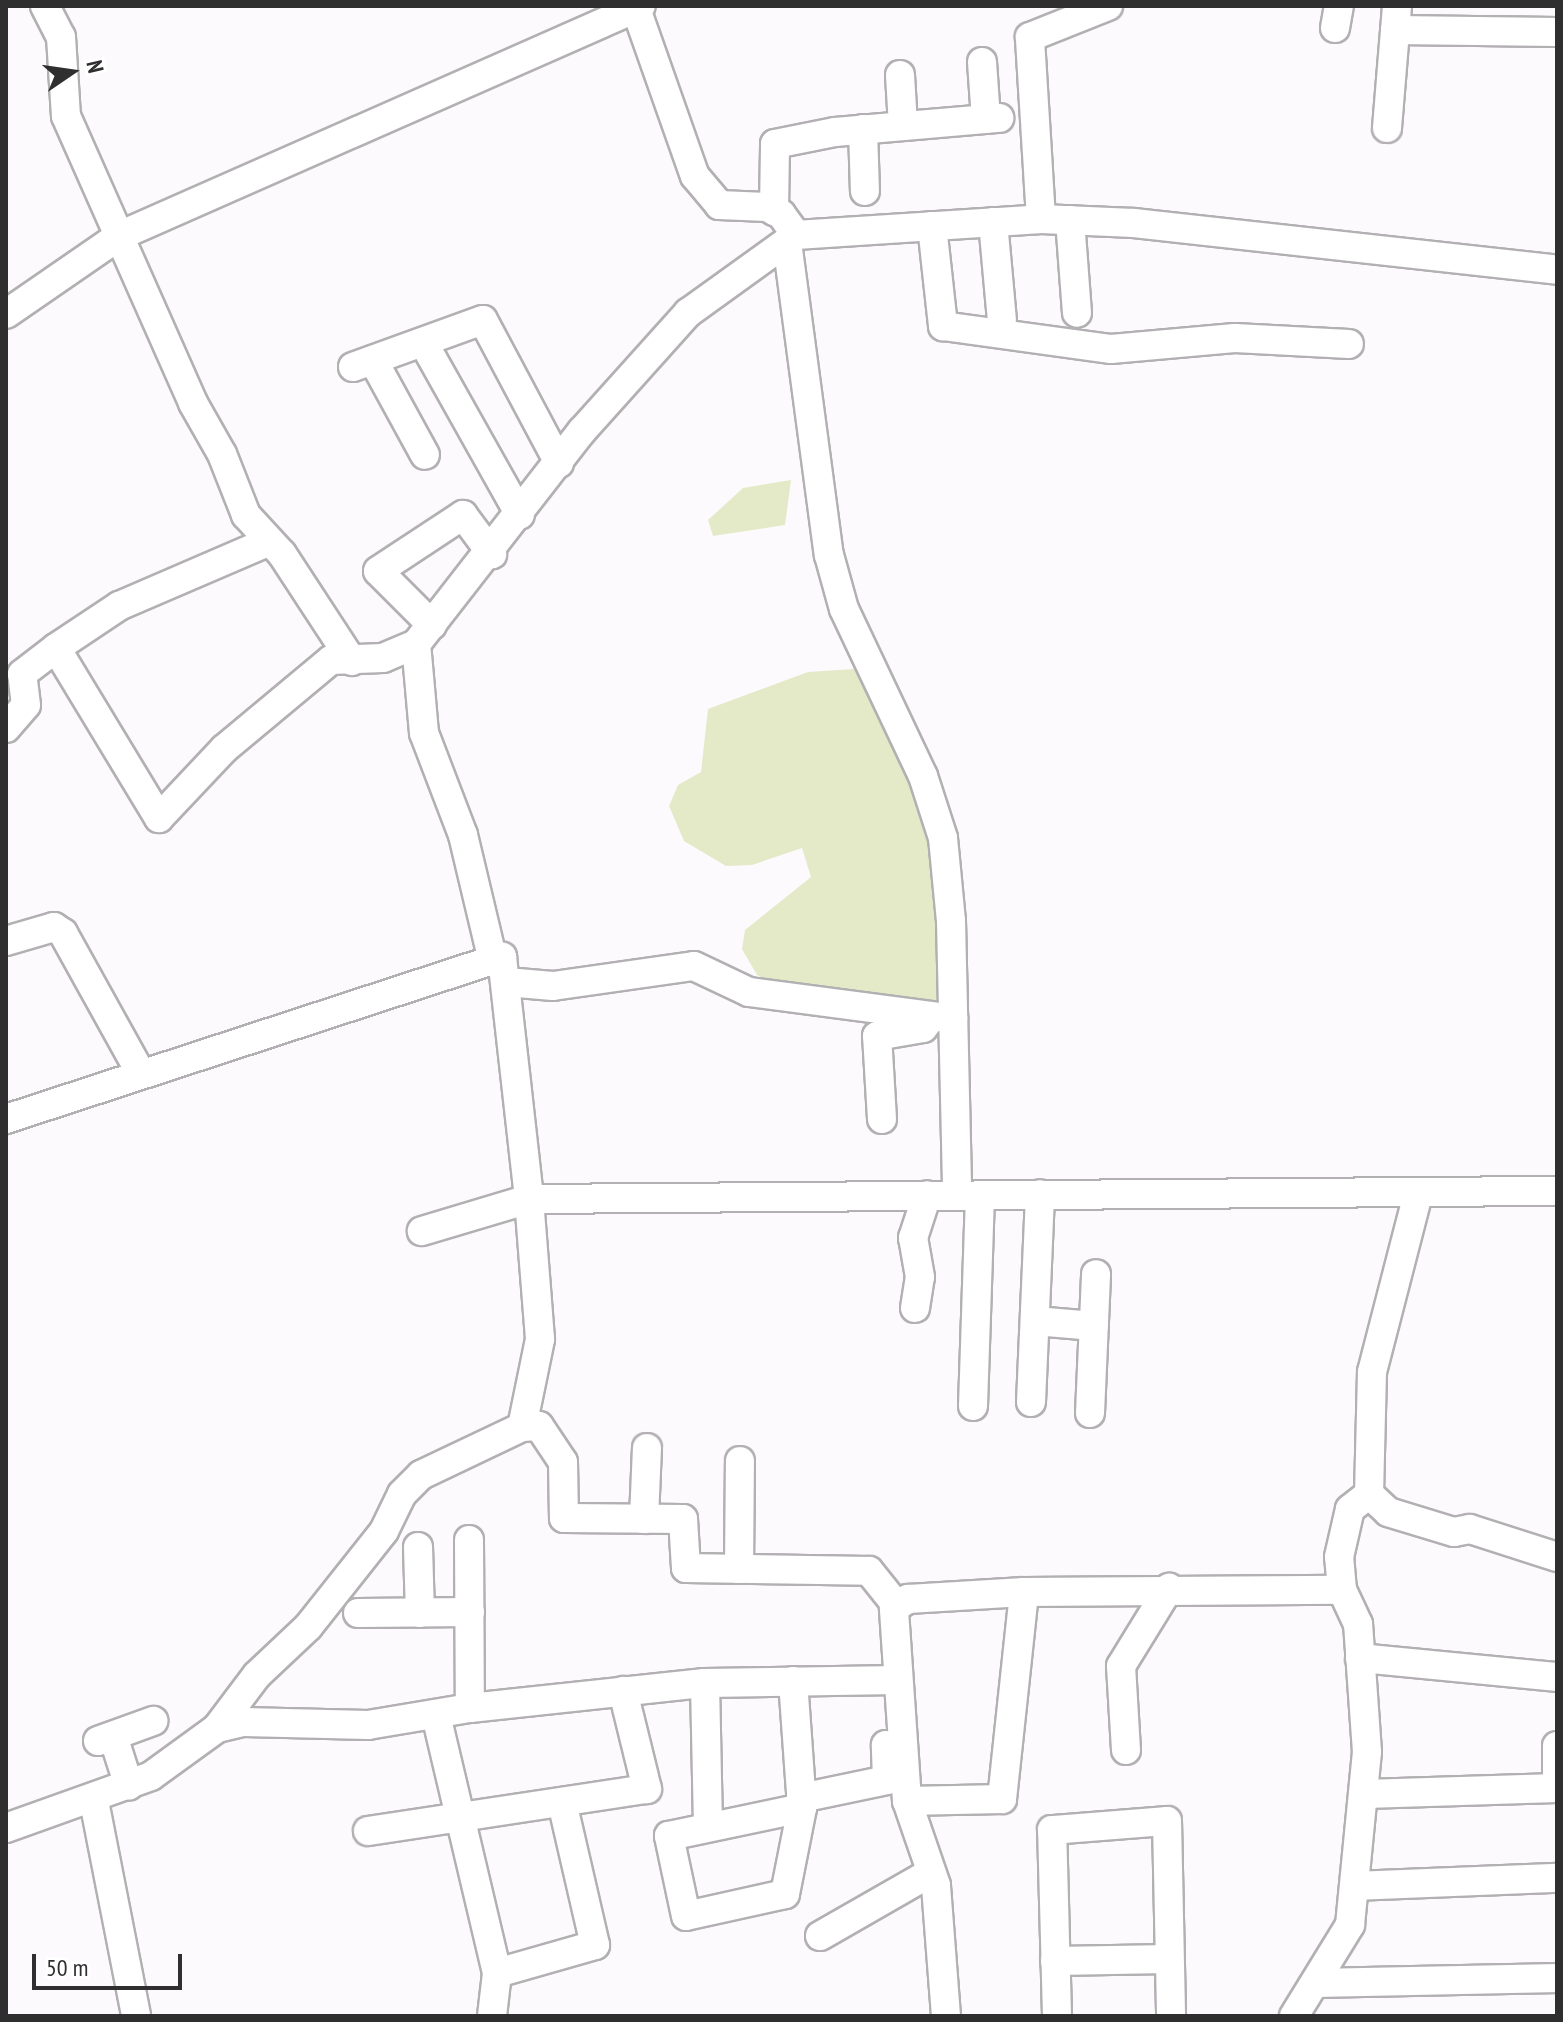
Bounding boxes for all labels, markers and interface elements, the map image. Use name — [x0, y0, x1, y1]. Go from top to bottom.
north arrow — [32, 32, 112, 112]
text: N — [80, 58, 110, 76]
scale bar — [36, 1938, 186, 1988]
text: 50 m — [46, 1952, 88, 1983]

